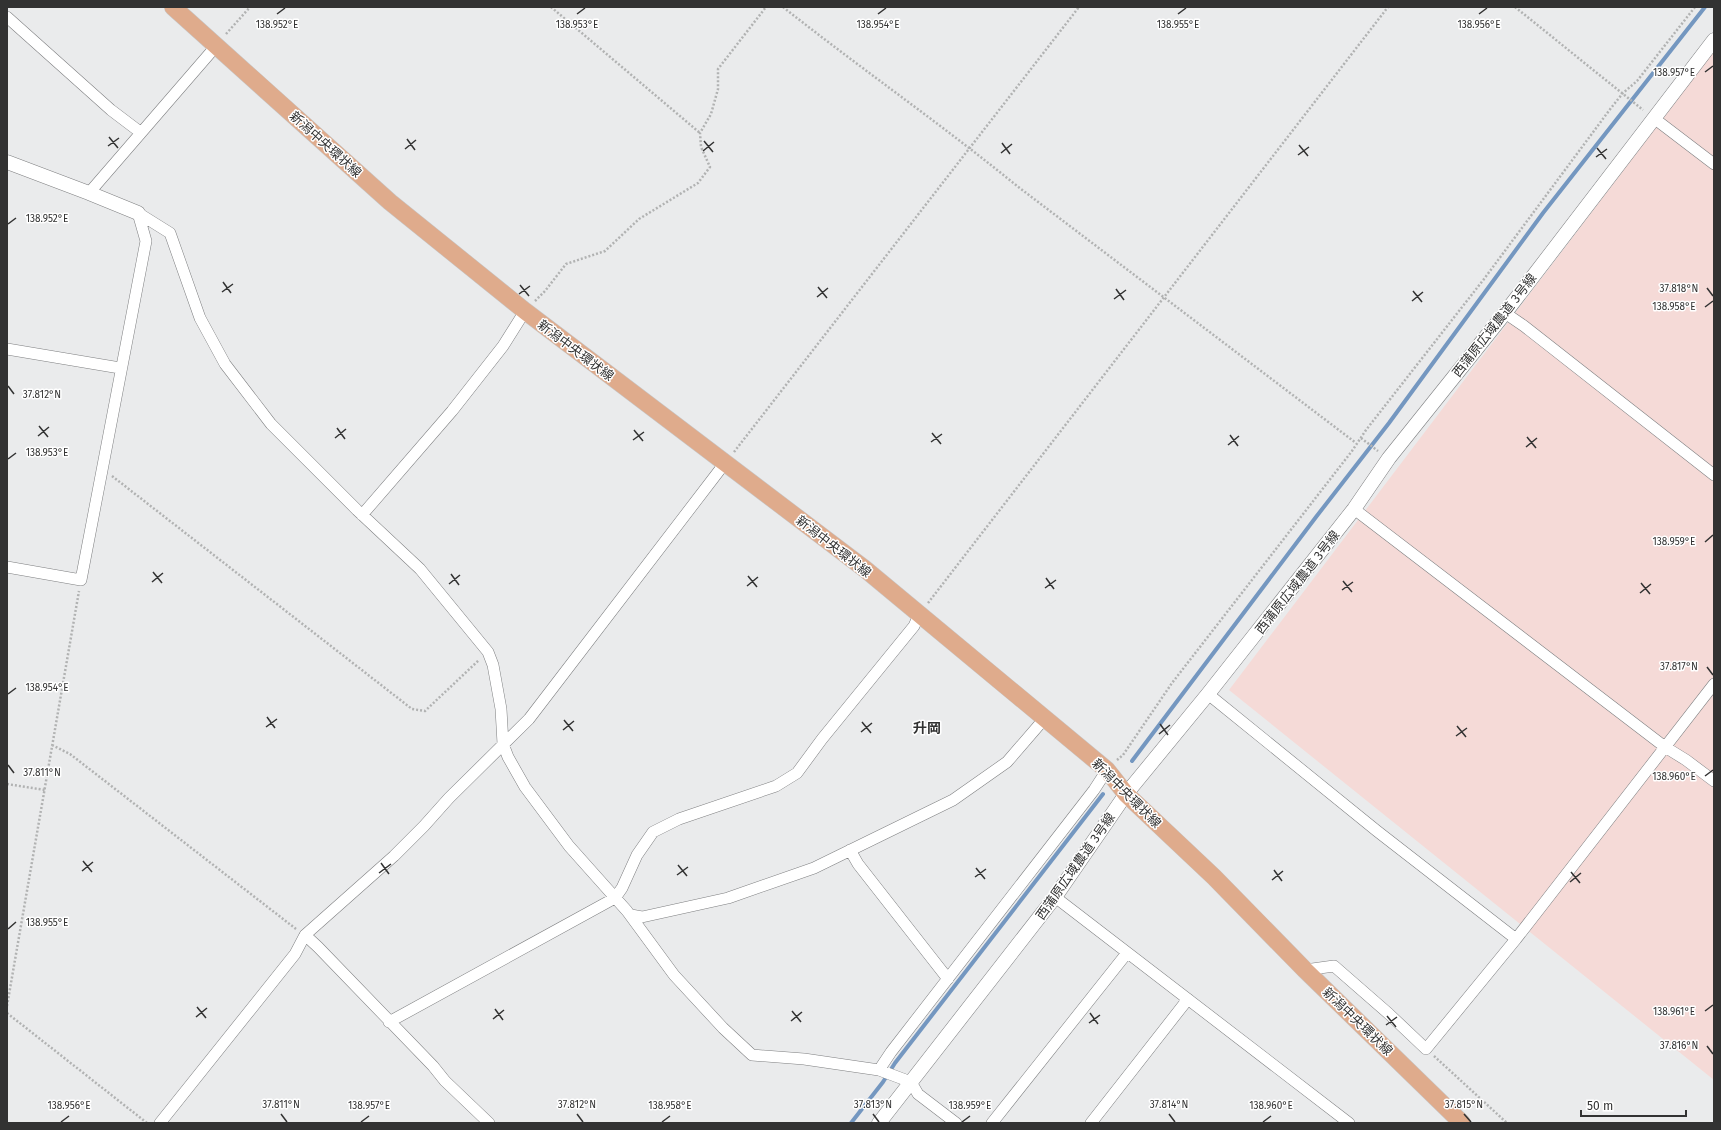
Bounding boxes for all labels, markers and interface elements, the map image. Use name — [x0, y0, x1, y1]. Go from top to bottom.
text: 138.952°E — [256, 19, 298, 31]
text: 138.953°E — [556, 19, 598, 31]
text: 138.954°E — [856, 19, 900, 31]
text: 138.955°E — [1157, 19, 1199, 31]
text: 138.956°E — [1457, 19, 1501, 31]
text: 138.957°E — [1653, 67, 1695, 79]
street label: 新潟中央環状線 — [287, 108, 365, 180]
text: 138.952°E — [26, 213, 68, 225]
street label: 西蒲原広域農道 3号線 — [1449, 271, 1539, 380]
text: 37.818°N — [1660, 283, 1698, 295]
text: 138.958°E — [1652, 301, 1696, 313]
street label: 新潟中央環状線 — [535, 317, 617, 384]
text: 37.812°N — [23, 389, 61, 401]
text: 138.953°E — [26, 447, 68, 459]
street label: 新潟中央環状線 — [793, 512, 874, 580]
street label: 西蒲原広域農道 3号線 — [1252, 528, 1342, 637]
text: 138.959°E — [1653, 536, 1695, 548]
text: 37.817°N — [1660, 661, 1698, 673]
text: 138.954°E — [25, 682, 69, 694]
district label: 升岡 — [913, 720, 941, 737]
street label: 新潟中央環状線 — [1089, 756, 1164, 831]
text: 37.811°N — [23, 767, 61, 779]
text: 138.960°E — [1652, 771, 1696, 783]
street label: 西蒲原広域農道 3号線 — [1033, 810, 1118, 923]
text: 138.955°E — [26, 917, 68, 929]
street label: 新潟中央環状線 — [1320, 984, 1396, 1058]
text: 138.961°E — [1653, 1006, 1695, 1018]
text: 37.816°N — [1660, 1040, 1698, 1052]
scale bar — [1581, 1092, 1686, 1118]
text: 37.811°N — [262, 1099, 300, 1111]
text: 37.812°N — [558, 1099, 596, 1111]
text: 37.813°N — [854, 1099, 892, 1111]
text: 37.814°N — [1150, 1099, 1188, 1111]
text: 37.815°N — [1445, 1099, 1483, 1111]
text: 50 m — [1587, 1099, 1613, 1113]
text: 138.956°E — [47, 1100, 91, 1112]
text: 138.957°E — [348, 1100, 390, 1112]
text: 138.958°E — [648, 1100, 692, 1112]
text: 138.959°E — [949, 1100, 991, 1112]
text: 138.960°E — [1249, 1100, 1293, 1112]

